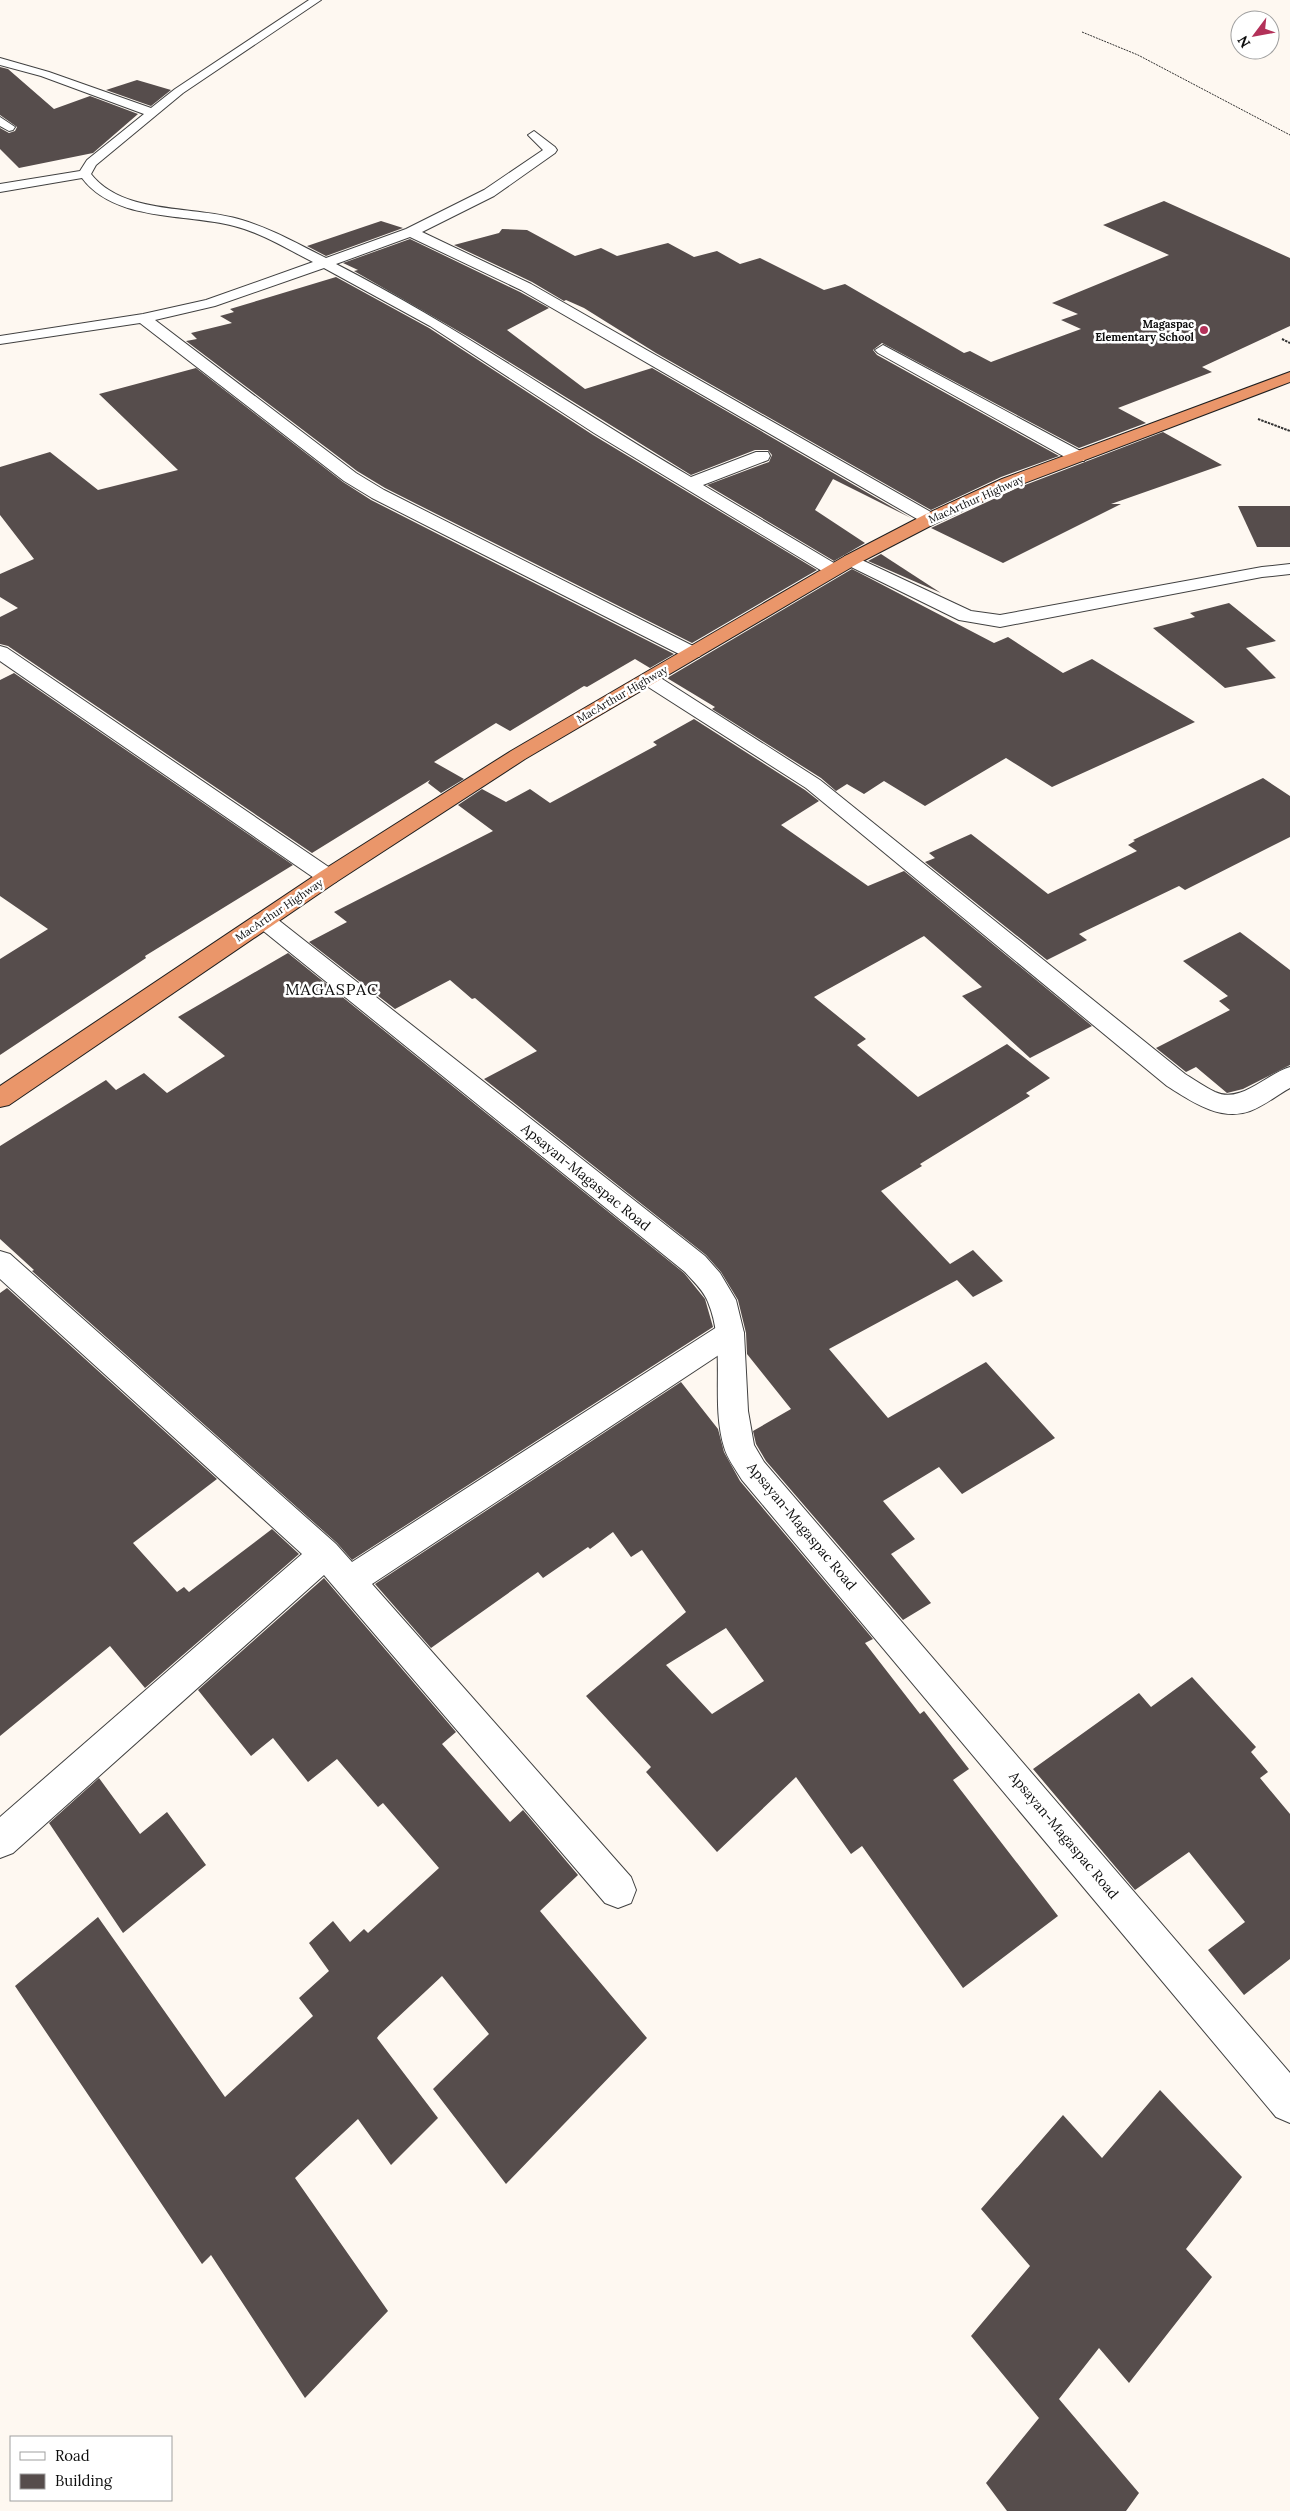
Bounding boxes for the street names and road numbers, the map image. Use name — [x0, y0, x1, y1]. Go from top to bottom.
street label: MacArthur Highway — [926, 472, 1026, 526]
street label: MacArthur Highway — [574, 662, 670, 726]
street label: MacArthur Highway — [232, 875, 326, 945]
street label: Apsayan-Magaspac Road — [517, 1119, 654, 1235]
street label: Apsayan-Magaspac Road — [743, 1458, 861, 1594]
street label: Apsayan-Magaspac Road — [1005, 1767, 1123, 1903]

